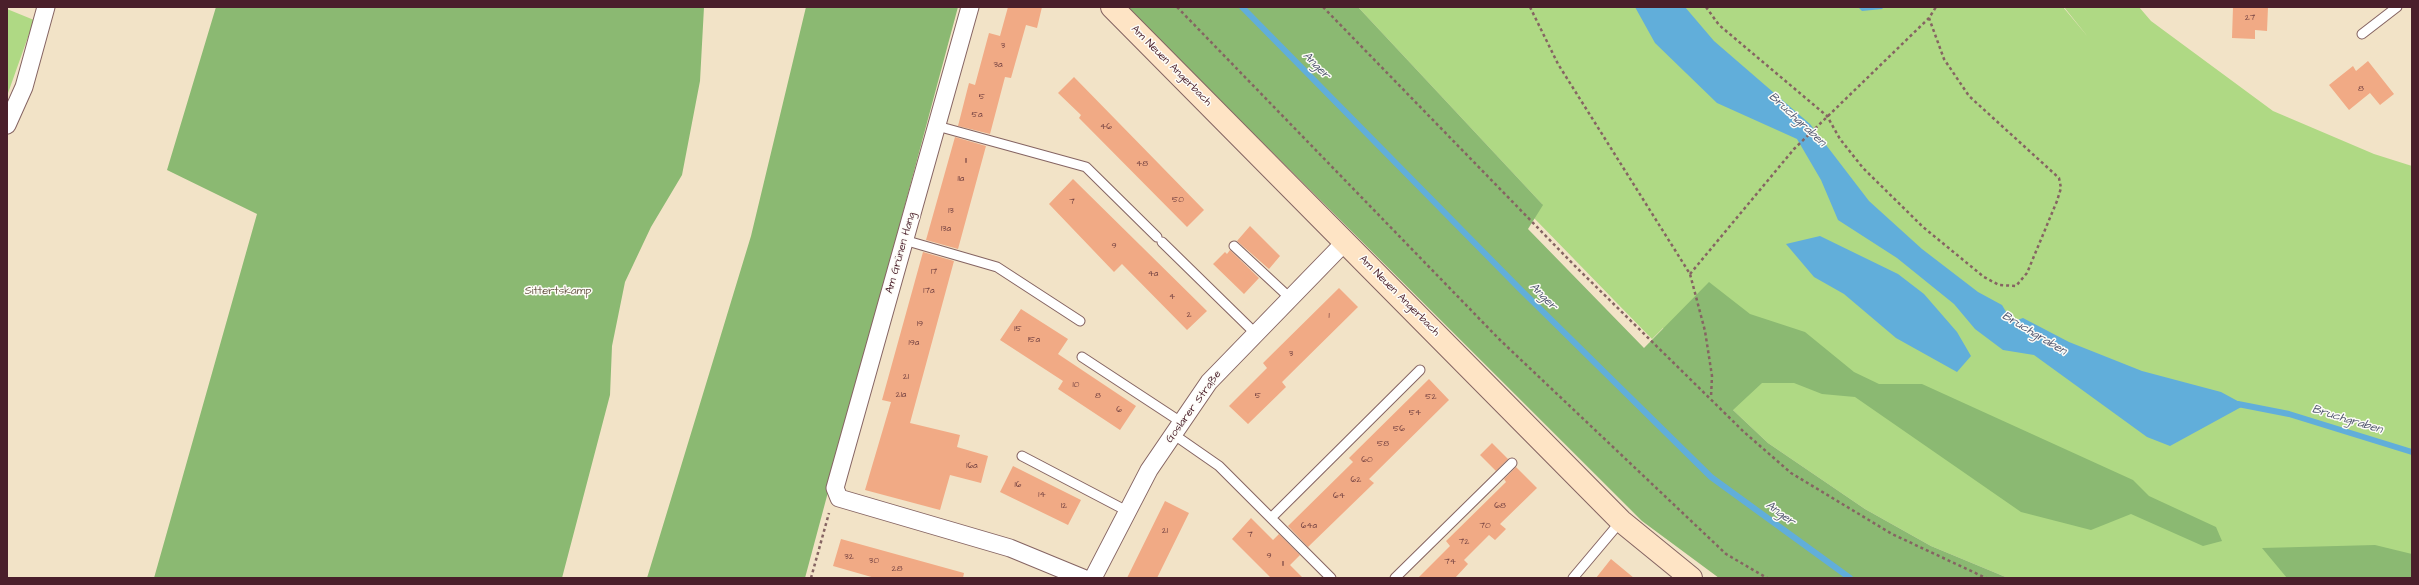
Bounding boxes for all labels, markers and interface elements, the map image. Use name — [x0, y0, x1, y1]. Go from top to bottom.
house number: 27 — [2245, 13, 2255, 23]
street label: Am Neuen Angerbach — [1128, 23, 1214, 109]
house number: 3 — [1001, 41, 1005, 51]
water label: Anger — [1299, 49, 1333, 83]
house number: 3a — [993, 60, 1003, 70]
house number: 8 — [2358, 84, 2364, 94]
water label: Bruchgraben — [1765, 90, 1829, 150]
house number: 5 — [979, 92, 985, 102]
house number: 5a — [972, 110, 982, 120]
house number: 46 — [1100, 122, 1112, 132]
house number: 11 — [965, 156, 967, 166]
house number: 48 — [1136, 159, 1148, 169]
house number: 11a — [958, 174, 964, 184]
house number: 50 — [1172, 195, 1184, 205]
house number: 7 — [1069, 197, 1075, 207]
house number: 13 — [948, 206, 954, 216]
street label: Am Grünen Hang — [883, 211, 919, 295]
house number: 13a — [941, 224, 951, 234]
house number: 9 — [1111, 241, 1117, 251]
street label: Am Neuen Angerbach — [1356, 253, 1442, 339]
house number: 17 — [931, 267, 937, 277]
house number: 4a — [1148, 269, 1158, 279]
water label: Anger — [1526, 280, 1560, 314]
park label: Sittertskamp — [525, 285, 591, 299]
house number: 17a — [923, 286, 935, 296]
house number: 4 — [1169, 292, 1175, 302]
water label: Bruchgraben — [1999, 309, 2069, 359]
house number: 2 — [1186, 310, 1192, 320]
house number: 1 — [1328, 311, 1330, 321]
house number: 19 — [917, 319, 923, 329]
house number: 15 — [1014, 324, 1022, 334]
house number: 15a — [1028, 335, 1040, 345]
house number: 19a — [909, 338, 919, 348]
house number: 3 — [1289, 349, 1293, 359]
street label: Goslarer Straße — [1163, 368, 1225, 446]
house number: 21 — [903, 372, 909, 382]
house number: 10 — [1073, 380, 1079, 390]
house number: 21a — [896, 390, 906, 400]
house number: 8 — [1095, 391, 1101, 401]
house number: 5 — [1255, 391, 1261, 401]
house number: 52 — [1425, 392, 1437, 402]
water label: Bruchgraben — [2310, 402, 2384, 438]
house number: 6 — [1116, 405, 1122, 415]
house number: 54 — [1409, 408, 1421, 418]
house number: 56 — [1393, 424, 1405, 434]
house number: 58 — [1377, 439, 1389, 449]
house number: 60 — [1361, 455, 1373, 465]
house number: 16a — [966, 461, 978, 471]
house number: 62 — [1351, 475, 1361, 485]
house number: 16 — [1015, 480, 1021, 490]
house number: 14 — [1038, 490, 1046, 500]
house number: 64 — [1333, 491, 1345, 501]
water label: Anger — [1762, 498, 1798, 530]
house number: 12 — [1061, 501, 1067, 511]
house number: 68 — [1494, 501, 1506, 511]
house number: 64a — [1301, 521, 1317, 531]
house number: 70 — [1479, 521, 1491, 531]
house number: 21 — [1162, 526, 1168, 536]
house number: 7 — [1247, 530, 1253, 540]
house number: 72 — [1459, 537, 1469, 547]
house number: 9 — [1266, 551, 1272, 561]
house number: 32 — [844, 552, 854, 562]
house number: 30 — [869, 556, 879, 566]
house number: 74 — [1444, 557, 1456, 567]
house number: 11 — [1282, 559, 1284, 569]
house number: 28 — [892, 564, 902, 574]

